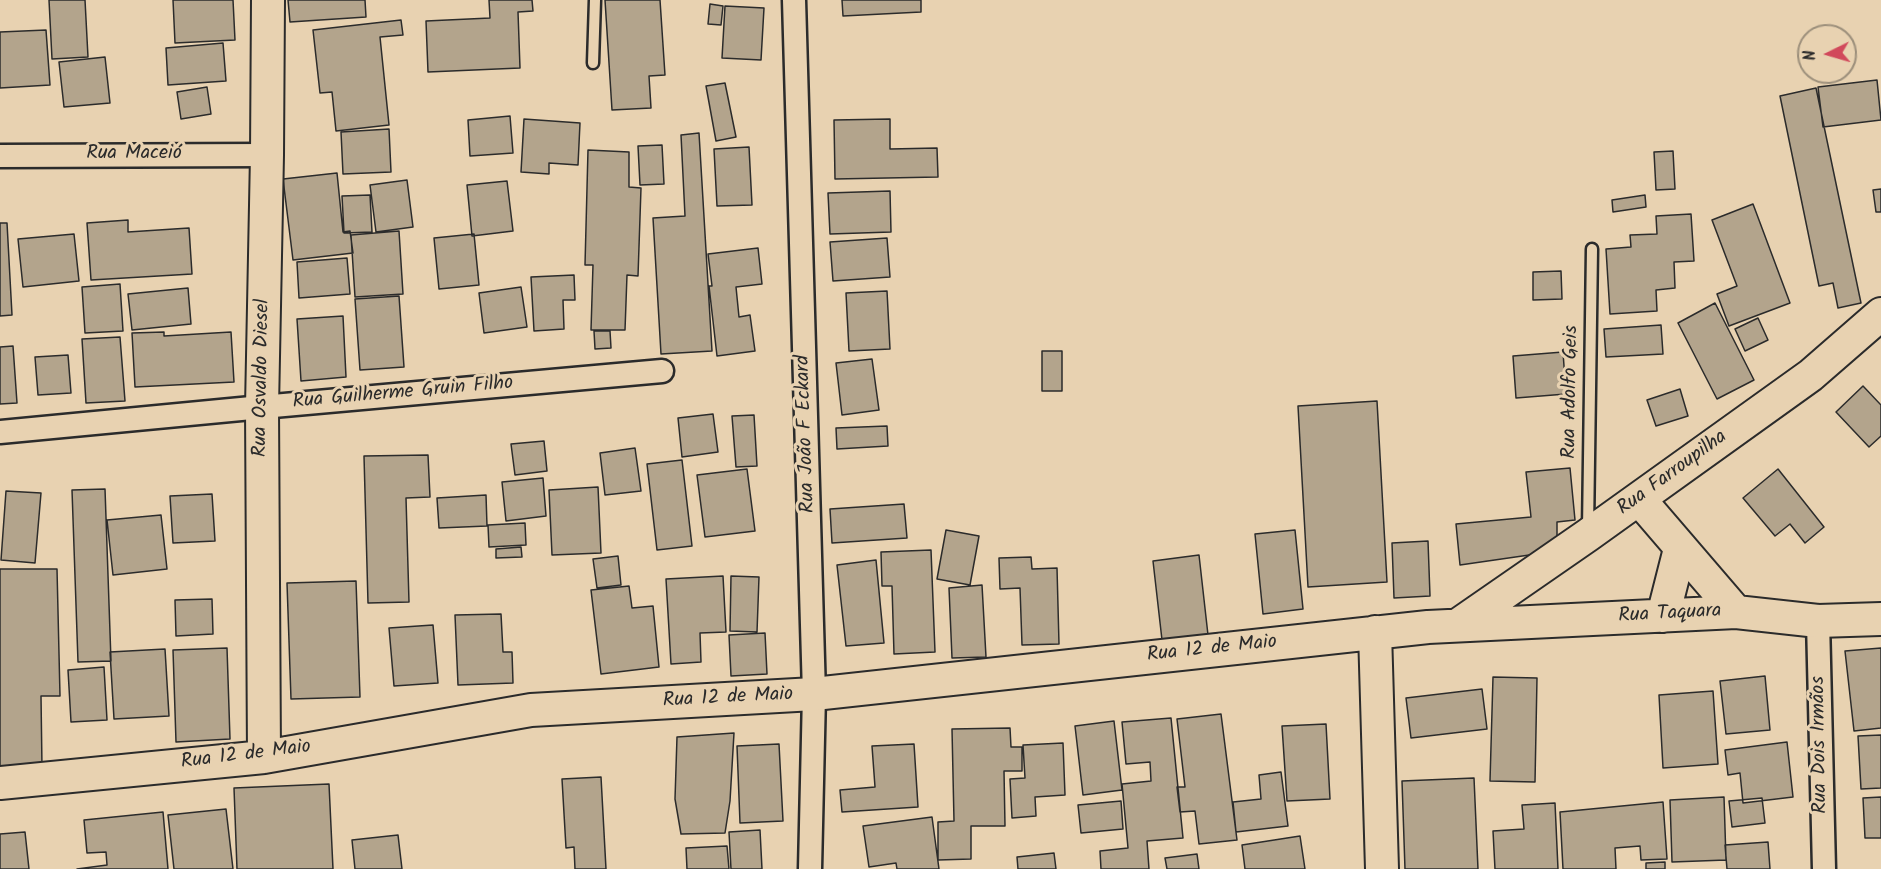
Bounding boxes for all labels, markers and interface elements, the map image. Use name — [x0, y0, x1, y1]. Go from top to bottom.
north arrow — [1797, 24, 1857, 84]
text: N — [1798, 49, 1823, 62]
street label: Rua Maceió — [86, 143, 182, 167]
street label: Rua Osvaldo Diesel — [250, 299, 276, 457]
street label: Rua Adolfo Geis — [1559, 325, 1585, 459]
street label: Rua João F Eckard — [792, 355, 822, 513]
street label: Rua Guilherme Gruin Filho — [292, 372, 514, 416]
street label: Rua Farroupilha — [1613, 426, 1733, 522]
street label: Rua Taquara — [1618, 600, 1722, 630]
street label: Rua 12 de Maio — [1146, 631, 1278, 669]
street label: Rua Dois Irmãos — [1808, 676, 1834, 814]
street label: Rua 12 de Maio — [662, 684, 794, 714]
street label: Rua 12 de Maio — [180, 736, 312, 776]

